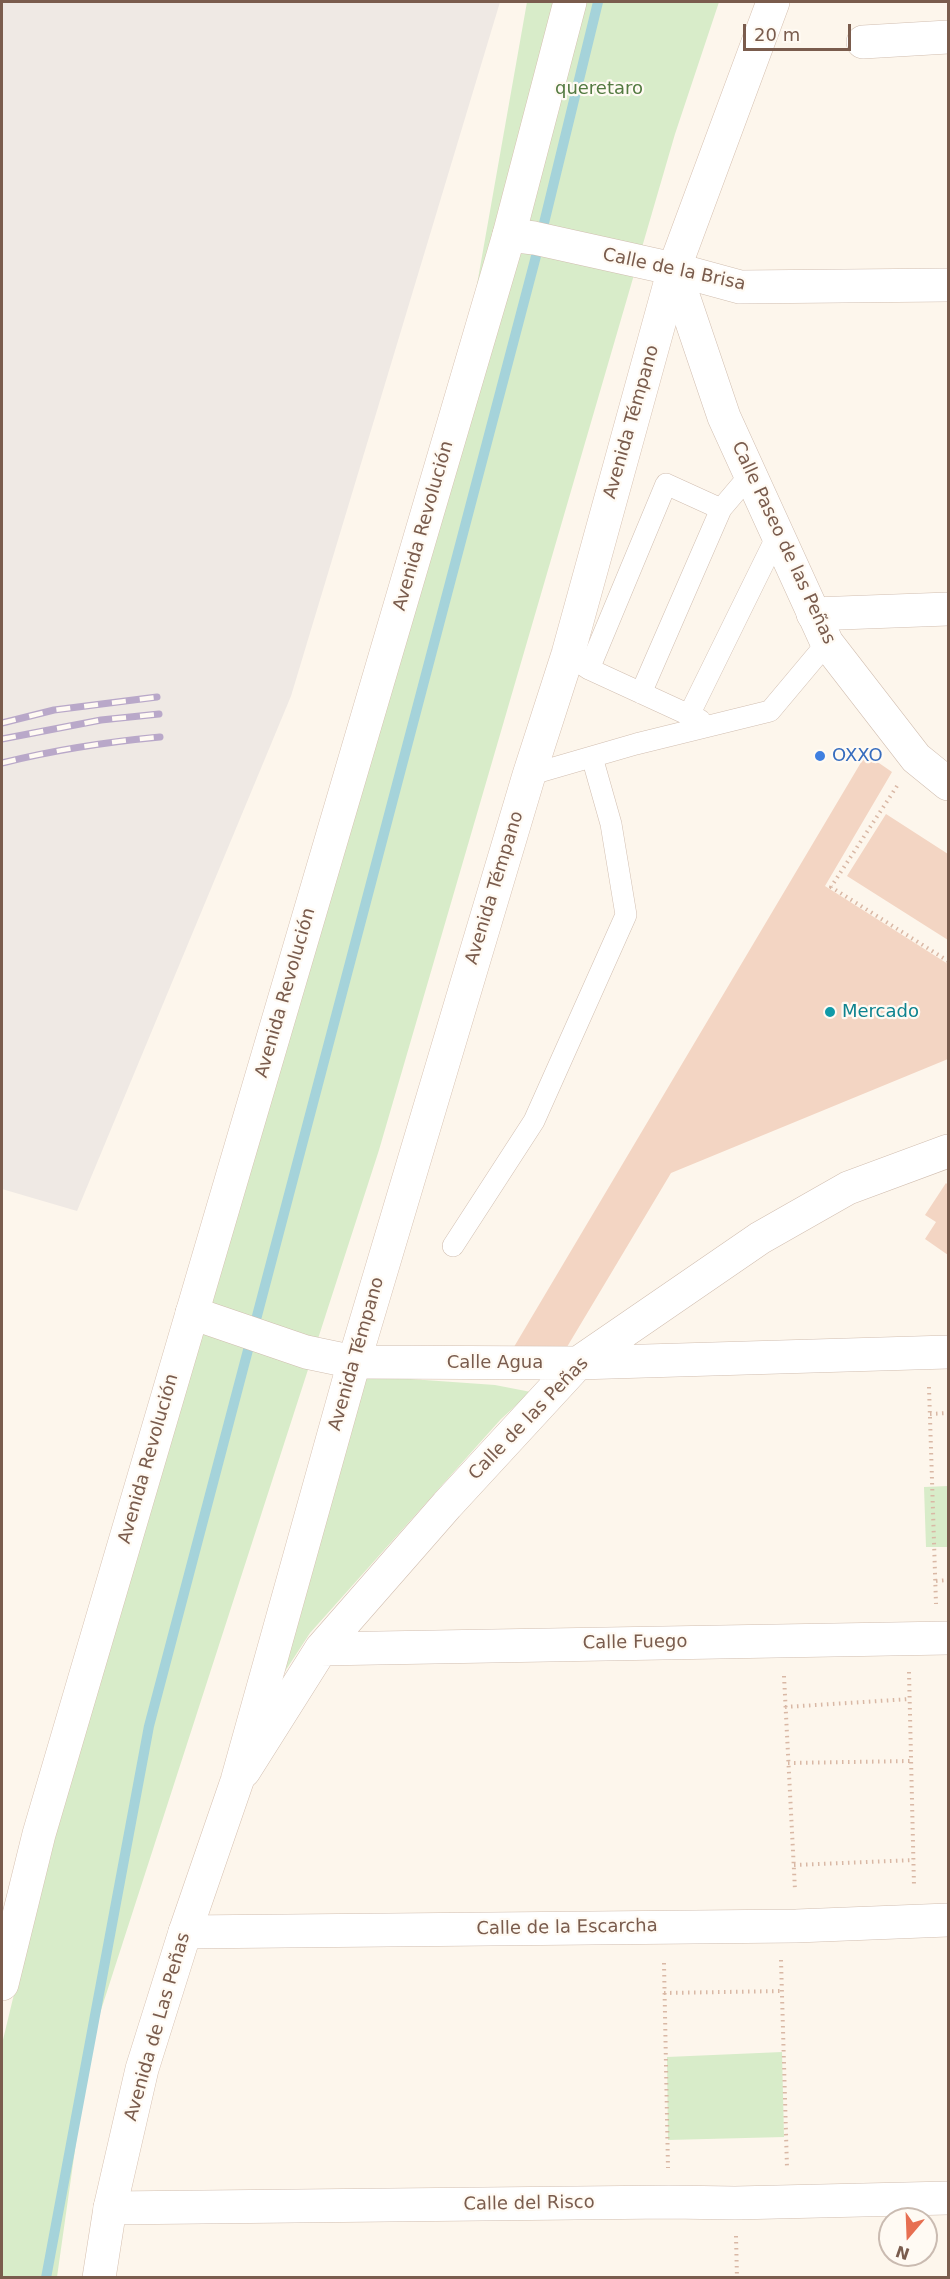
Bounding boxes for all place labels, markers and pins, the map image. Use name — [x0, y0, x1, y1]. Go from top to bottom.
place label: OXXO — [832, 745, 883, 767]
marker: OXXO — [813, 749, 827, 763]
place label: Mercado — [842, 1001, 919, 1023]
marker: Mercado — [823, 1005, 837, 1019]

